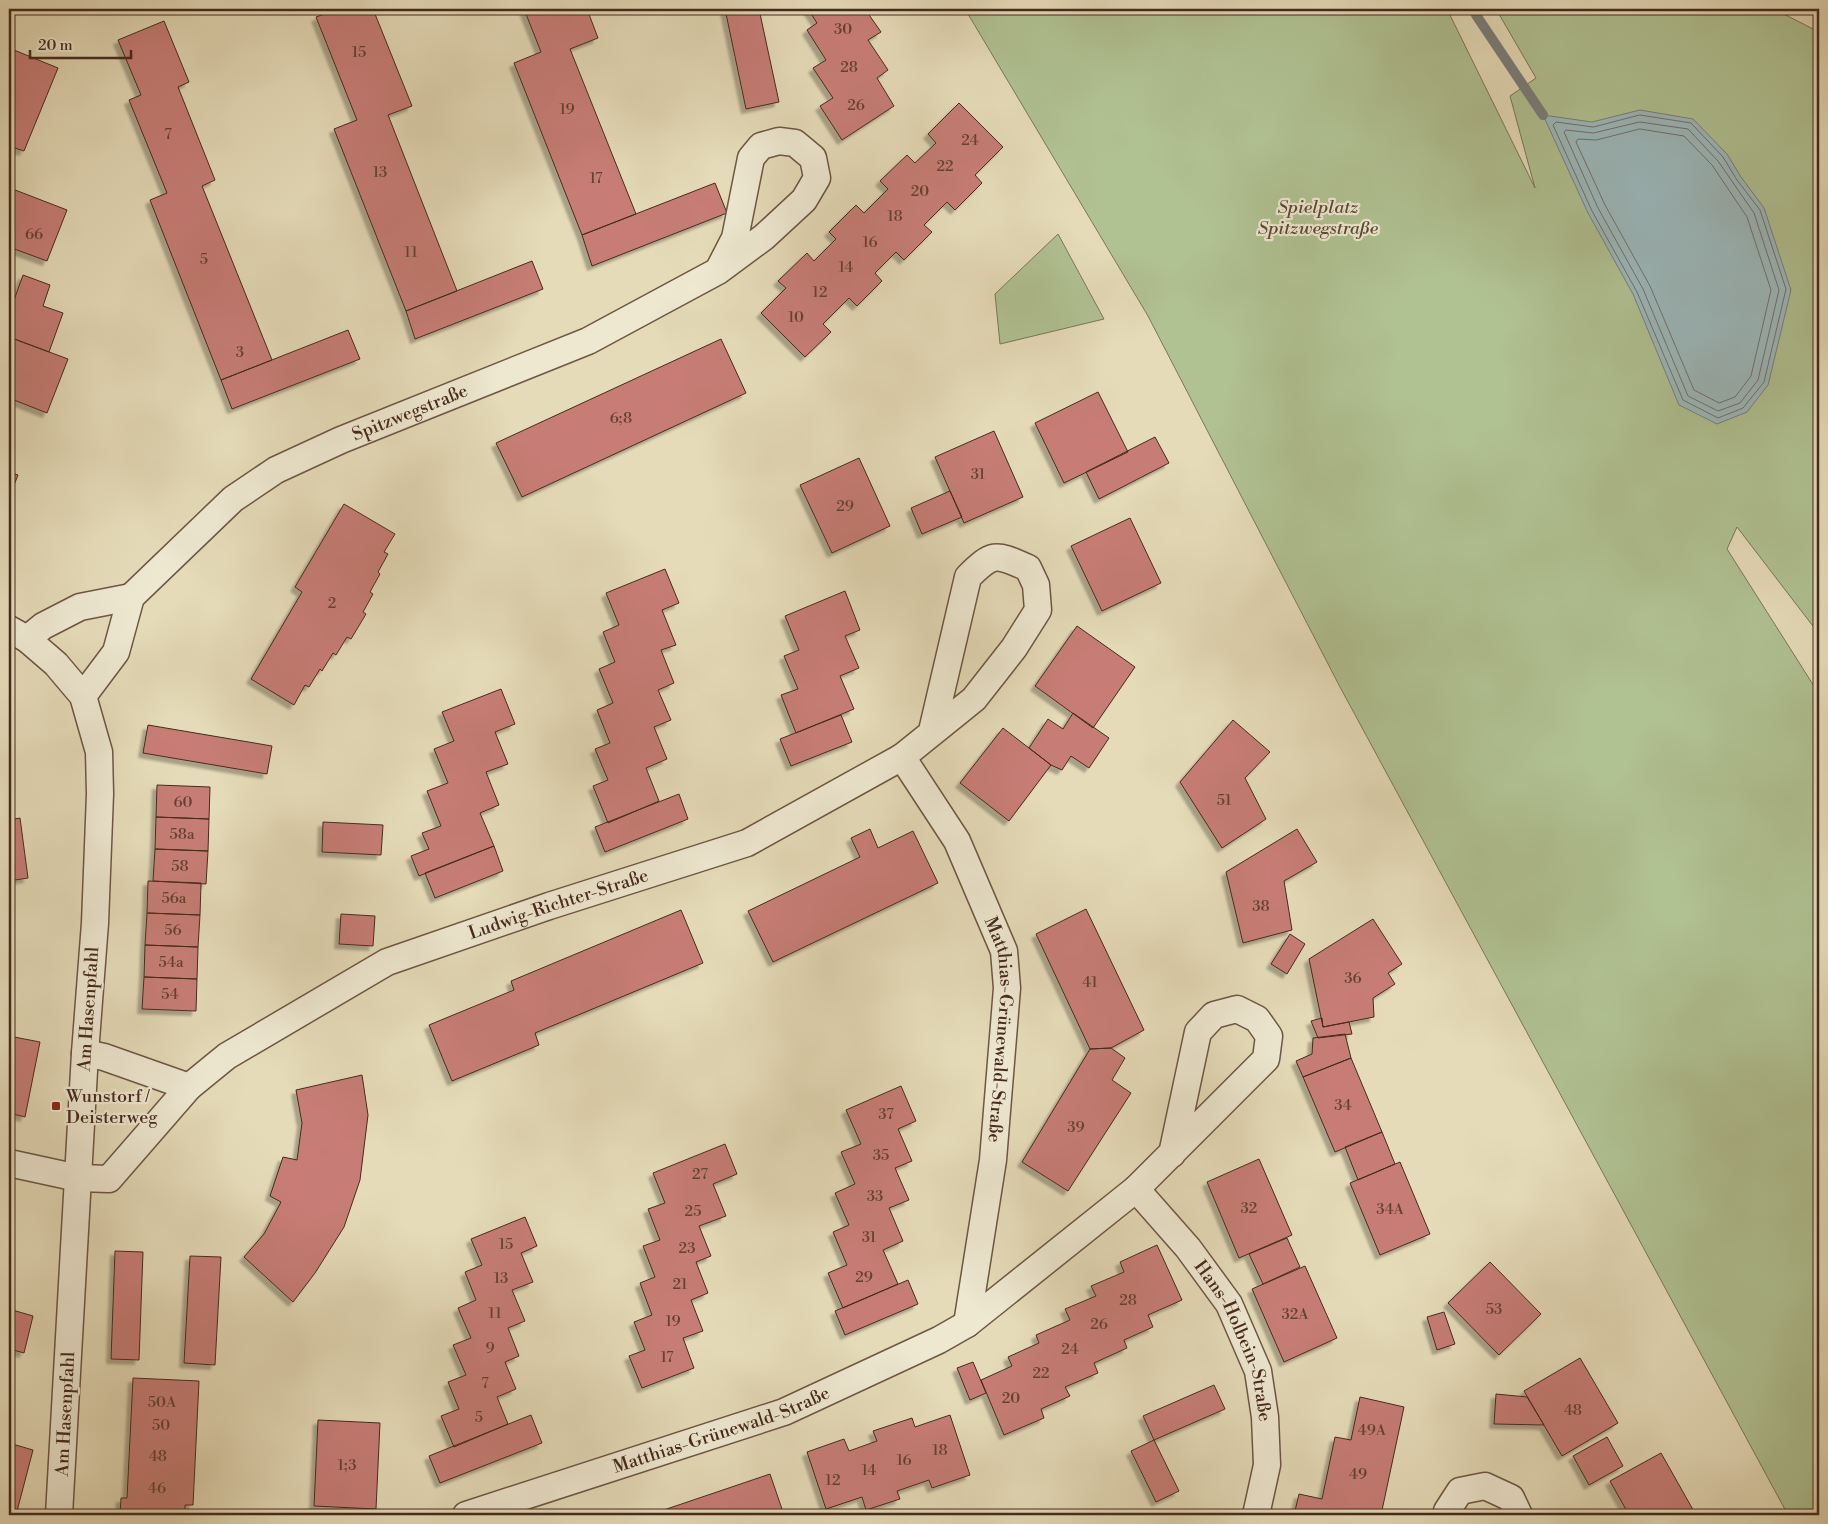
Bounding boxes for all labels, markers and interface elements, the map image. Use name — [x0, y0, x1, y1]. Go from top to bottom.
house number: 30 — [834, 20, 852, 39]
scale bar — [30, 28, 131, 60]
text: 20 m — [38, 36, 73, 55]
house number: 15 — [352, 43, 366, 62]
house number: 28 — [840, 58, 858, 77]
house number: 26 — [847, 96, 865, 115]
house number: 19 — [559, 100, 575, 119]
house number: 7 — [164, 125, 172, 144]
house number: 24 — [961, 131, 979, 150]
house number: 22 — [936, 157, 954, 176]
house number: 13 — [373, 163, 387, 182]
house number: 17 — [589, 169, 603, 188]
house number: 20 — [911, 182, 929, 201]
park label: Spielplatz Spitzwegstraße — [1258, 196, 1379, 240]
house number: 18 — [887, 207, 903, 226]
house number: 66 — [25, 225, 43, 244]
house number: 16 — [862, 233, 878, 252]
house number: 11 — [404, 243, 418, 262]
house number: 5 — [200, 250, 208, 269]
house number: 14 — [839, 258, 853, 277]
house number: 12 — [812, 283, 828, 302]
house number: 10 — [788, 308, 804, 327]
house number: 3 — [236, 343, 244, 362]
street label: Spitzwegstraße — [349, 379, 471, 446]
house number: 6;8 — [610, 409, 632, 428]
house number: 31 — [971, 465, 986, 484]
house number: 29 — [836, 497, 854, 516]
house number: 2 — [328, 594, 336, 613]
house number: 51 — [1217, 791, 1232, 810]
house number: 60 — [173, 793, 193, 812]
house number: 58a — [169, 825, 195, 844]
house number: 58 — [171, 857, 189, 876]
street label: Ludwig-Richter-Straße — [466, 864, 651, 945]
house number: 56a — [162, 889, 187, 908]
house number: 38 — [1252, 897, 1270, 916]
street label: Matthias-Grünewald-Straße — [979, 913, 1018, 1143]
house number: 56 — [164, 921, 182, 940]
street label: Am Hasenpfahl — [73, 945, 104, 1073]
house number: 54a — [158, 953, 184, 972]
house number: 36 — [1344, 969, 1362, 988]
house number: 41 — [1082, 973, 1098, 992]
house number: 54 — [161, 985, 179, 1004]
place label: Wunstorf / Deisterweg — [65, 1085, 158, 1129]
house number: 34 — [1334, 1096, 1352, 1115]
marker: Wunstorf / Deisterweg — [50, 1100, 62, 1112]
house number: 37 — [878, 1105, 894, 1124]
house number: 39 — [1067, 1118, 1085, 1137]
house number: 35 — [873, 1146, 889, 1165]
house number: 27 — [692, 1165, 708, 1184]
house number: 33 — [867, 1187, 883, 1206]
house number: 32 — [1241, 1199, 1257, 1218]
house number: 34A — [1376, 1200, 1405, 1219]
house number: 25 — [685, 1202, 701, 1221]
house number: 31 — [862, 1228, 877, 1247]
house number: 15 — [499, 1235, 513, 1254]
house number: 23 — [679, 1239, 695, 1258]
street label: Hans-Holbein-Straße — [1189, 1256, 1277, 1423]
house number: 29 — [855, 1268, 873, 1287]
house number: 13 — [494, 1269, 508, 1288]
house number: 21 — [672, 1275, 688, 1294]
house number: 28 — [1119, 1291, 1137, 1310]
house number: 53 — [1486, 1300, 1502, 1319]
house number: 11 — [488, 1304, 502, 1323]
house number: 32A — [1281, 1305, 1309, 1324]
house number: 19 — [665, 1312, 681, 1331]
house number: 26 — [1090, 1315, 1108, 1334]
house number: 9 — [485, 1339, 495, 1358]
house number: 24 — [1061, 1340, 1079, 1359]
house number: 17 — [660, 1348, 674, 1367]
street label: Am Hasenpfahl — [51, 1350, 80, 1478]
house number: 22 — [1032, 1364, 1050, 1383]
house number: 7 — [481, 1374, 489, 1393]
street label: Matthias-Grünewald-Straße — [610, 1381, 833, 1479]
house number: 20 — [1002, 1389, 1020, 1408]
house number: 50A — [148, 1393, 177, 1412]
house number: 48 — [1564, 1401, 1582, 1420]
house number: 5 — [475, 1408, 483, 1427]
house number: 50 — [152, 1416, 170, 1435]
house number: 49A — [1358, 1421, 1387, 1440]
house number: 18 — [932, 1441, 948, 1460]
house number: 48 — [149, 1447, 167, 1466]
house number: 16 — [896, 1451, 912, 1470]
house number: 1;3 — [338, 1456, 356, 1475]
house number: 14 — [862, 1461, 876, 1480]
house number: 49 — [1349, 1465, 1367, 1484]
house number: 12 — [825, 1471, 841, 1490]
house number: 46 — [148, 1479, 166, 1498]

